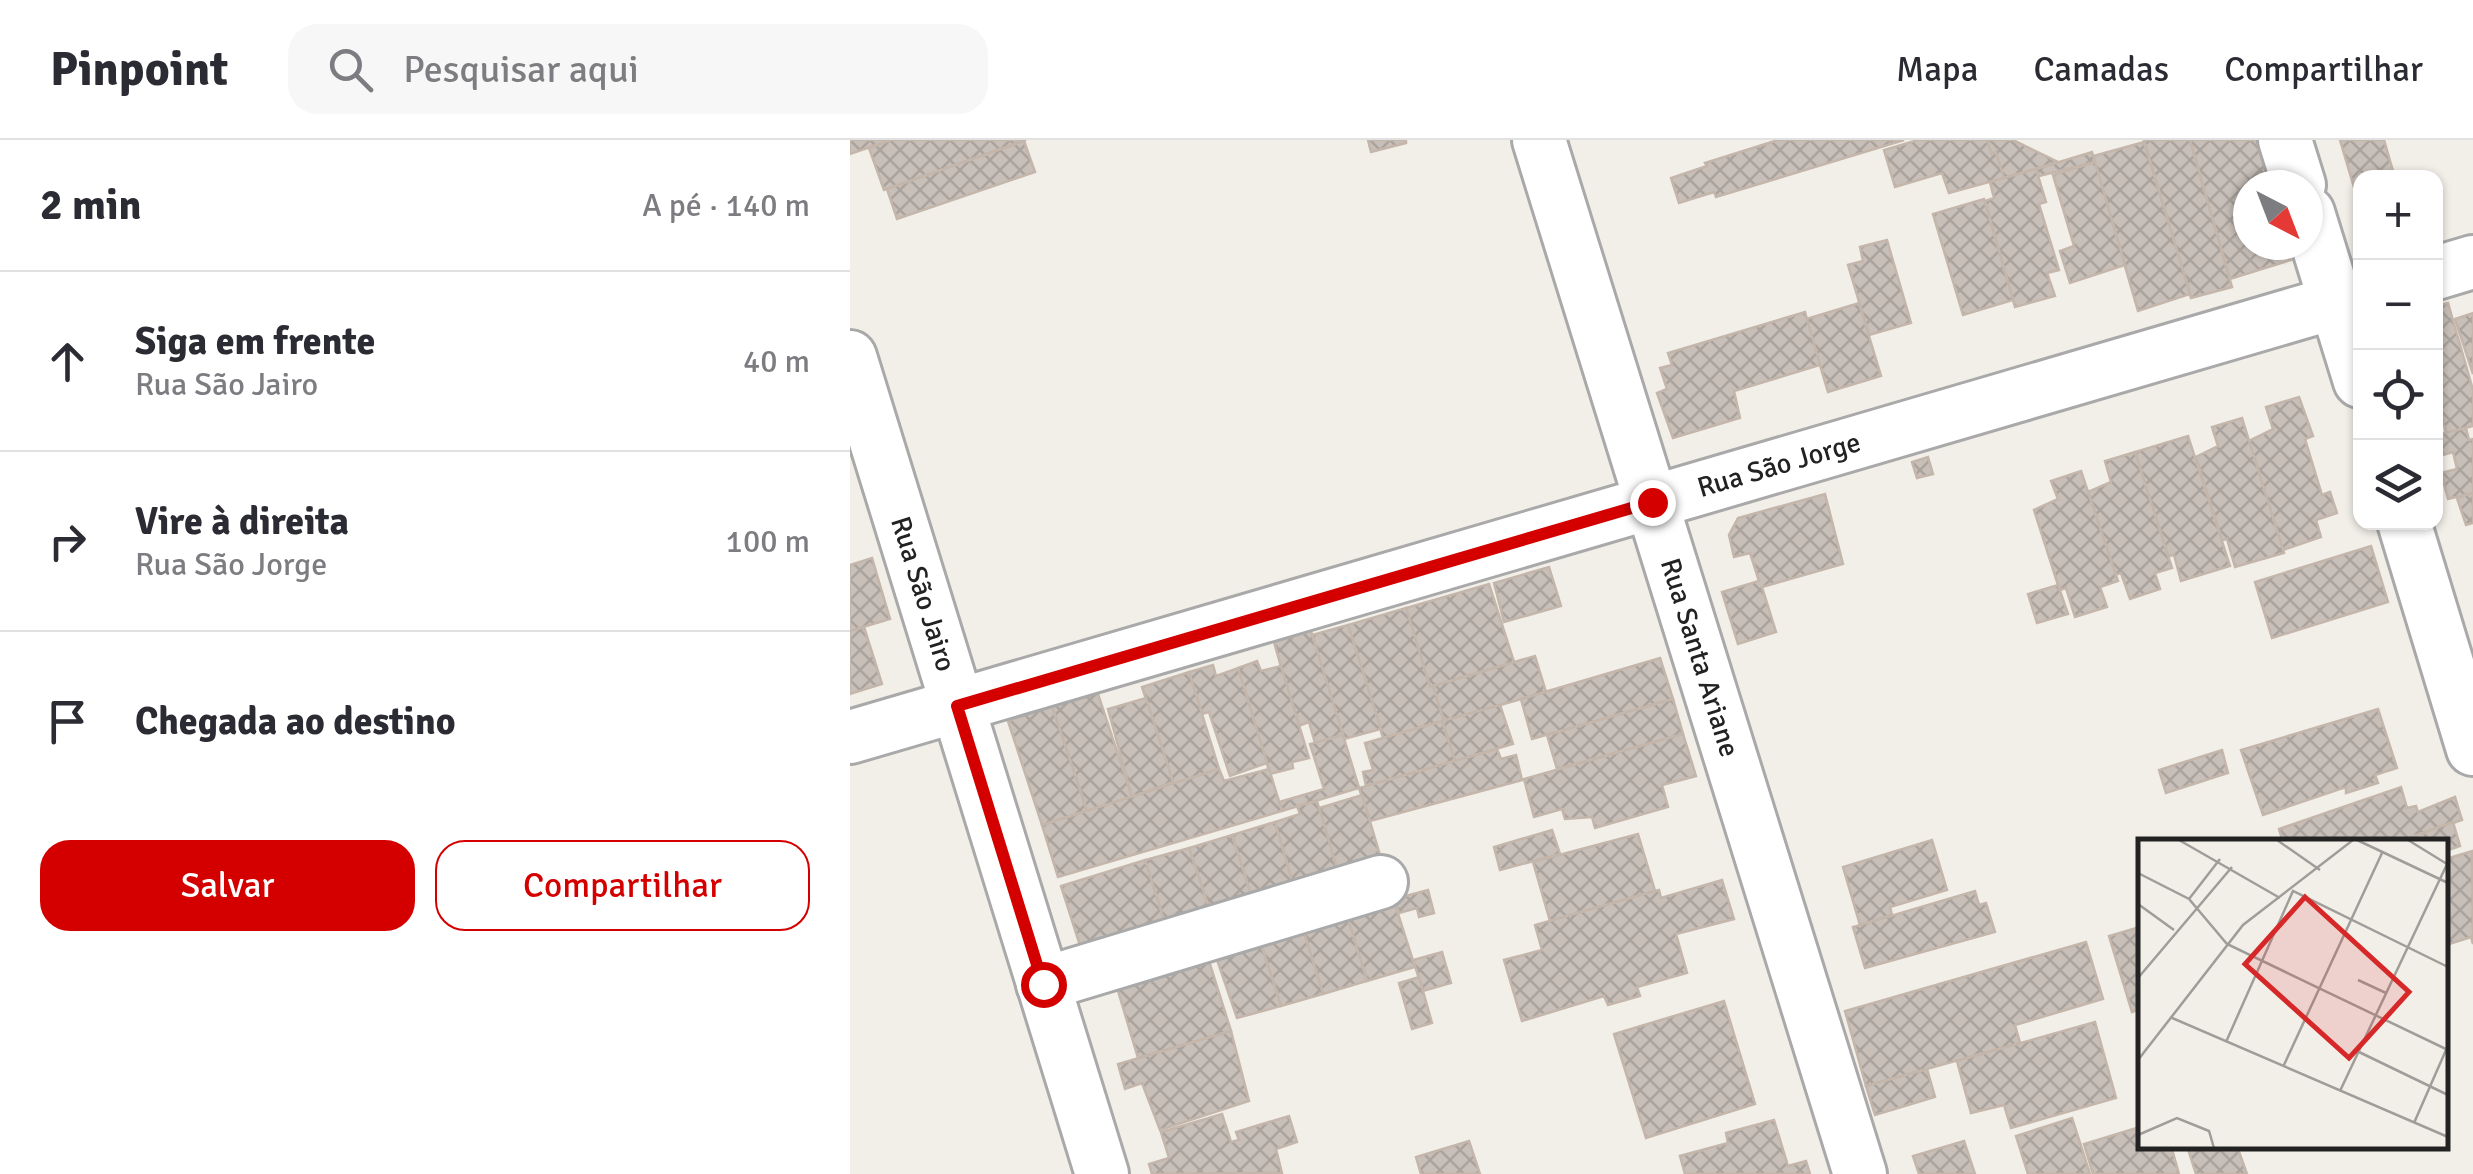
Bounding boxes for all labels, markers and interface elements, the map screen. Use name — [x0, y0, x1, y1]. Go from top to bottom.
search box — [288, 24, 988, 114]
text: Pinpoint — [50, 40, 228, 99]
icon: search — [323, 42, 378, 97]
text: Pesquisar aqui — [403, 46, 639, 93]
text: Mapa — [1896, 48, 1978, 91]
text: Camadas — [2033, 48, 2169, 91]
text: Compartilhar — [2224, 48, 2423, 91]
north arrow — [2233, 170, 2323, 260]
map controls — [2353, 170, 2443, 530]
button: + — [2353, 170, 2443, 260]
text: 2 min — [40, 180, 141, 231]
text: A pé · 140 m — [642, 186, 810, 225]
button: − — [2353, 260, 2443, 350]
text: Siga em frente — [135, 318, 375, 365]
icon: ahead — [40, 334, 95, 389]
text: 40 m — [743, 342, 810, 381]
button: locate — [2353, 350, 2443, 440]
text: Rua São Jairo — [135, 365, 318, 404]
street label: Rua São Jorge — [1693, 425, 1865, 505]
button: layers — [2353, 440, 2443, 530]
route end — [1630, 480, 1676, 526]
text: Vire à direita — [135, 498, 349, 545]
street label: Rua São Jairo — [883, 512, 963, 676]
icon: right — [40, 514, 95, 569]
text: 100 m — [726, 522, 810, 561]
text: Rua São Jorge — [135, 545, 327, 584]
street label: Rua Santa Ariane — [1653, 554, 1746, 761]
icon: arrive — [40, 694, 95, 749]
text: Chegada ao destino — [135, 698, 456, 745]
inset map — [2138, 839, 2448, 1149]
button: Salvar — [40, 840, 415, 931]
button: Compartilhar — [435, 840, 810, 931]
route start — [1021, 962, 1067, 1008]

